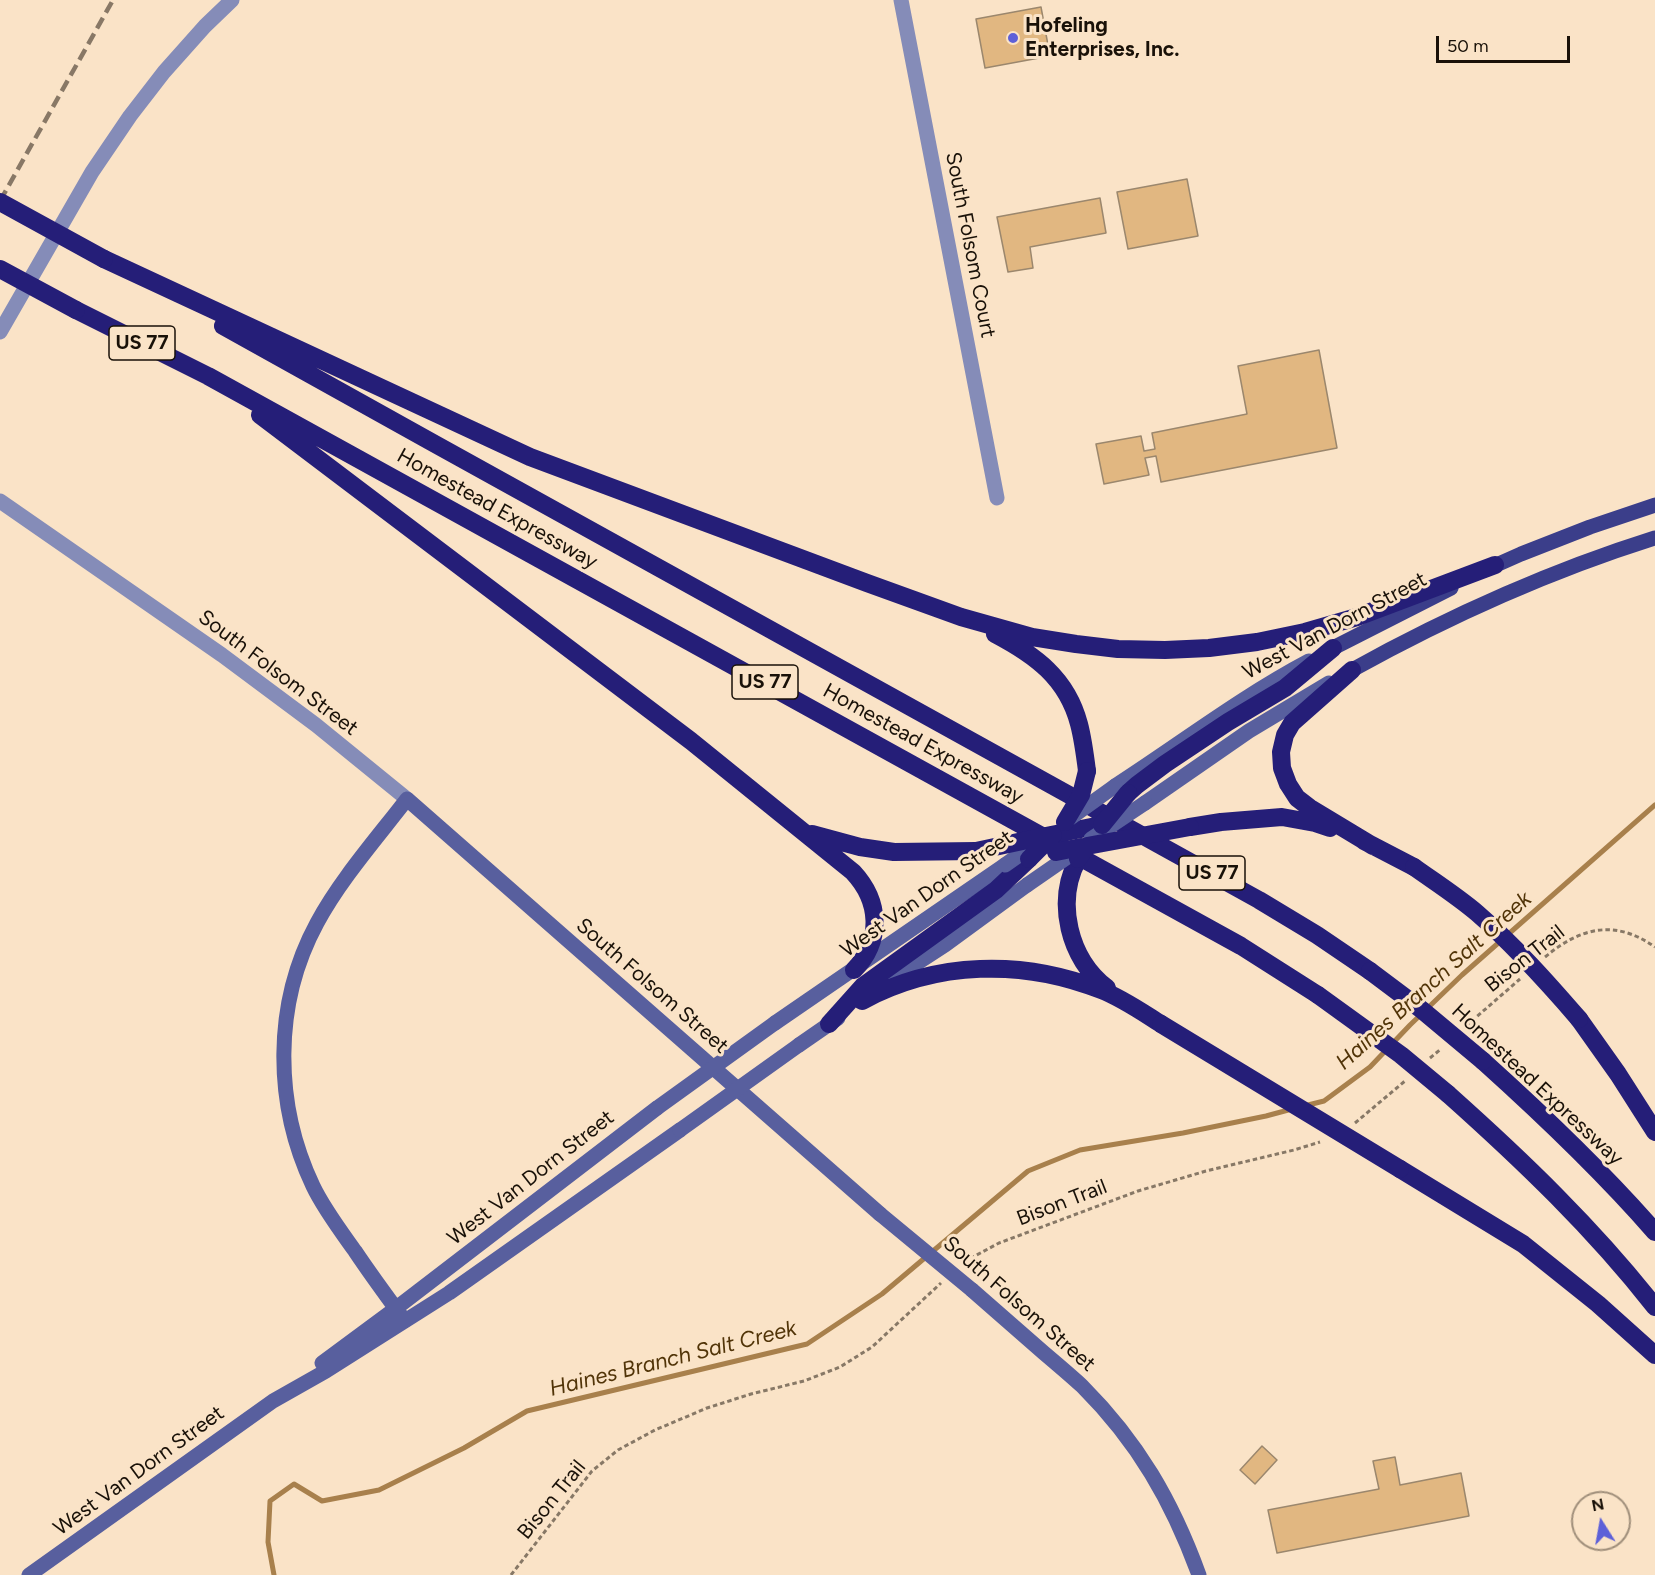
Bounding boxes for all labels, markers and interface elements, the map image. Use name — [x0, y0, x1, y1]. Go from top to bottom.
place label: Hofeling Enterprises, Inc. — [1025, 13, 1179, 63]
scale bar — [1439, 24, 1572, 62]
marker: Hofeling Enterprises, Inc. — [1006, 31, 1020, 45]
text: 50 m — [1447, 35, 1489, 57]
street label: South Folsom Court — [940, 150, 1000, 340]
road number: US 77 — [109, 326, 175, 360]
street label: Homestead Expressway — [392, 443, 602, 575]
street label: West Van Dorn Street — [1239, 567, 1431, 685]
street label: South Folsom Street — [193, 605, 363, 741]
road number: US 77 — [732, 665, 798, 699]
street label: Homestead Expressway — [818, 678, 1028, 810]
street label: West Van Dorn Street — [836, 825, 1018, 963]
road number: US 77 — [1179, 856, 1245, 890]
water label: Haines Branch Salt Creek — [1331, 886, 1537, 1076]
street label: South Folsom Street — [571, 913, 733, 1059]
street label: Bison Trail — [1480, 920, 1570, 998]
street label: Homestead Expressway — [1446, 999, 1628, 1171]
street label: West Van Dorn Street — [443, 1105, 619, 1251]
street label: Bison Trail — [1013, 1174, 1111, 1232]
street label: South Folsom Street — [938, 1231, 1100, 1377]
water label: Haines Branch Salt Creek — [547, 1315, 799, 1403]
street label: West Van Dorn Street — [49, 1401, 229, 1541]
street label: Bison Trail — [512, 1455, 592, 1545]
north arrow — [1571, 1491, 1631, 1551]
text: N — [1590, 1494, 1606, 1515]

